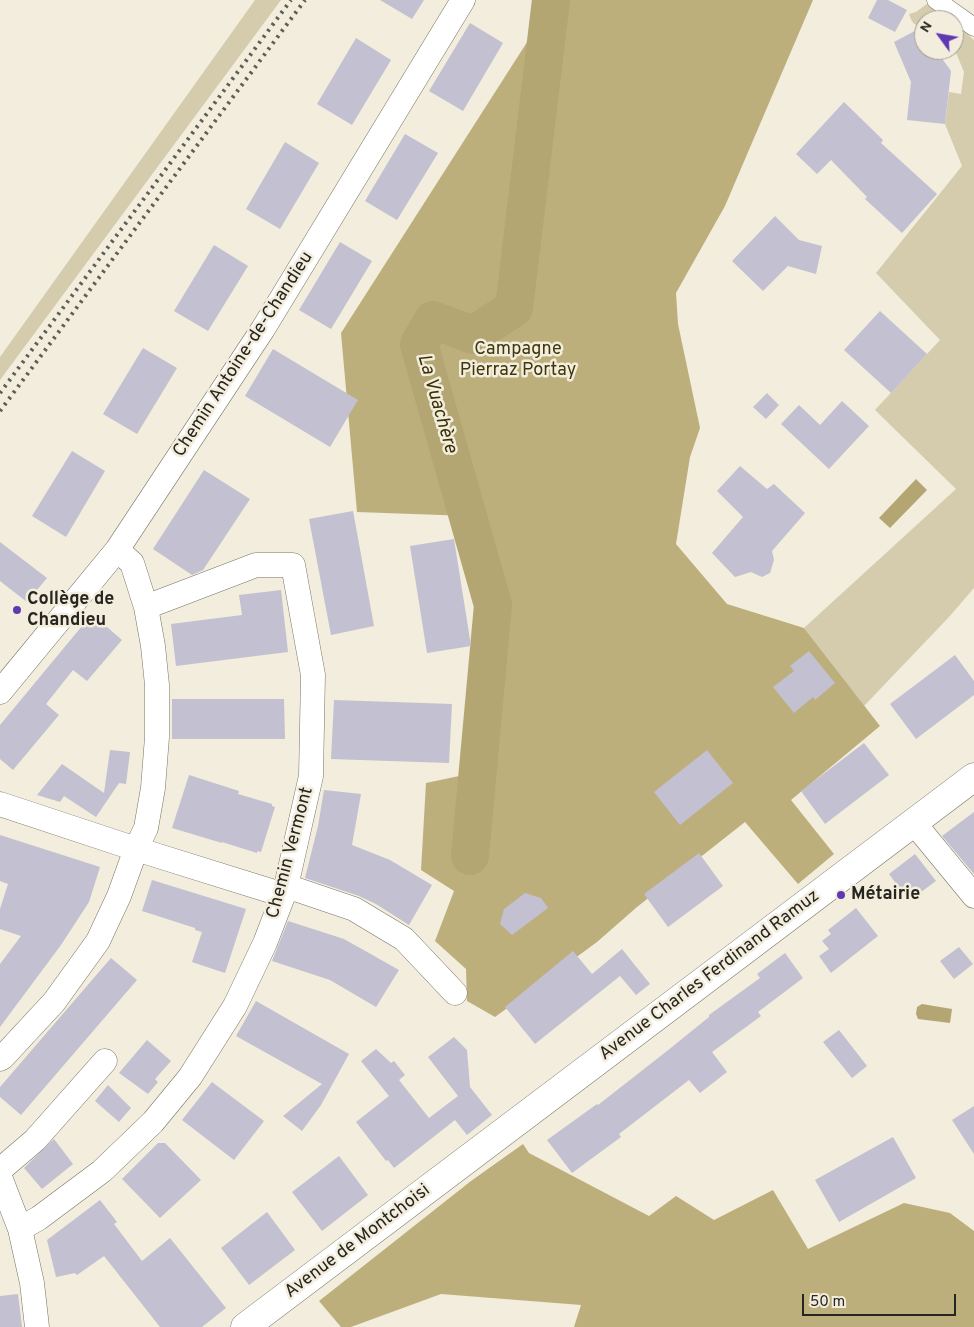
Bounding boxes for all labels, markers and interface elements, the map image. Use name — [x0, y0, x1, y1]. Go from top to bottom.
north arrow — [914, 10, 964, 60]
text: N — [917, 19, 937, 36]
street label: Chemin Antoine-de-Chandieu — [169, 248, 319, 462]
park label: Campagne Pierraz Portay — [460, 339, 576, 382]
water label: La Vuachère — [411, 352, 461, 456]
place label: Collège de Chandieu — [27, 589, 114, 632]
marker: Collège de Chandieu — [11, 604, 23, 616]
street label: Chemin Vermont — [263, 785, 319, 921]
place label: Métairie — [851, 884, 920, 906]
street label: Avenue Charles Ferdinand Ramuz — [596, 886, 824, 1066]
marker: Métairie — [835, 889, 847, 901]
street label: Avenue de Montchoisi — [281, 1180, 435, 1304]
scale bar — [804, 1284, 958, 1316]
text: 50 m — [810, 1293, 845, 1312]

